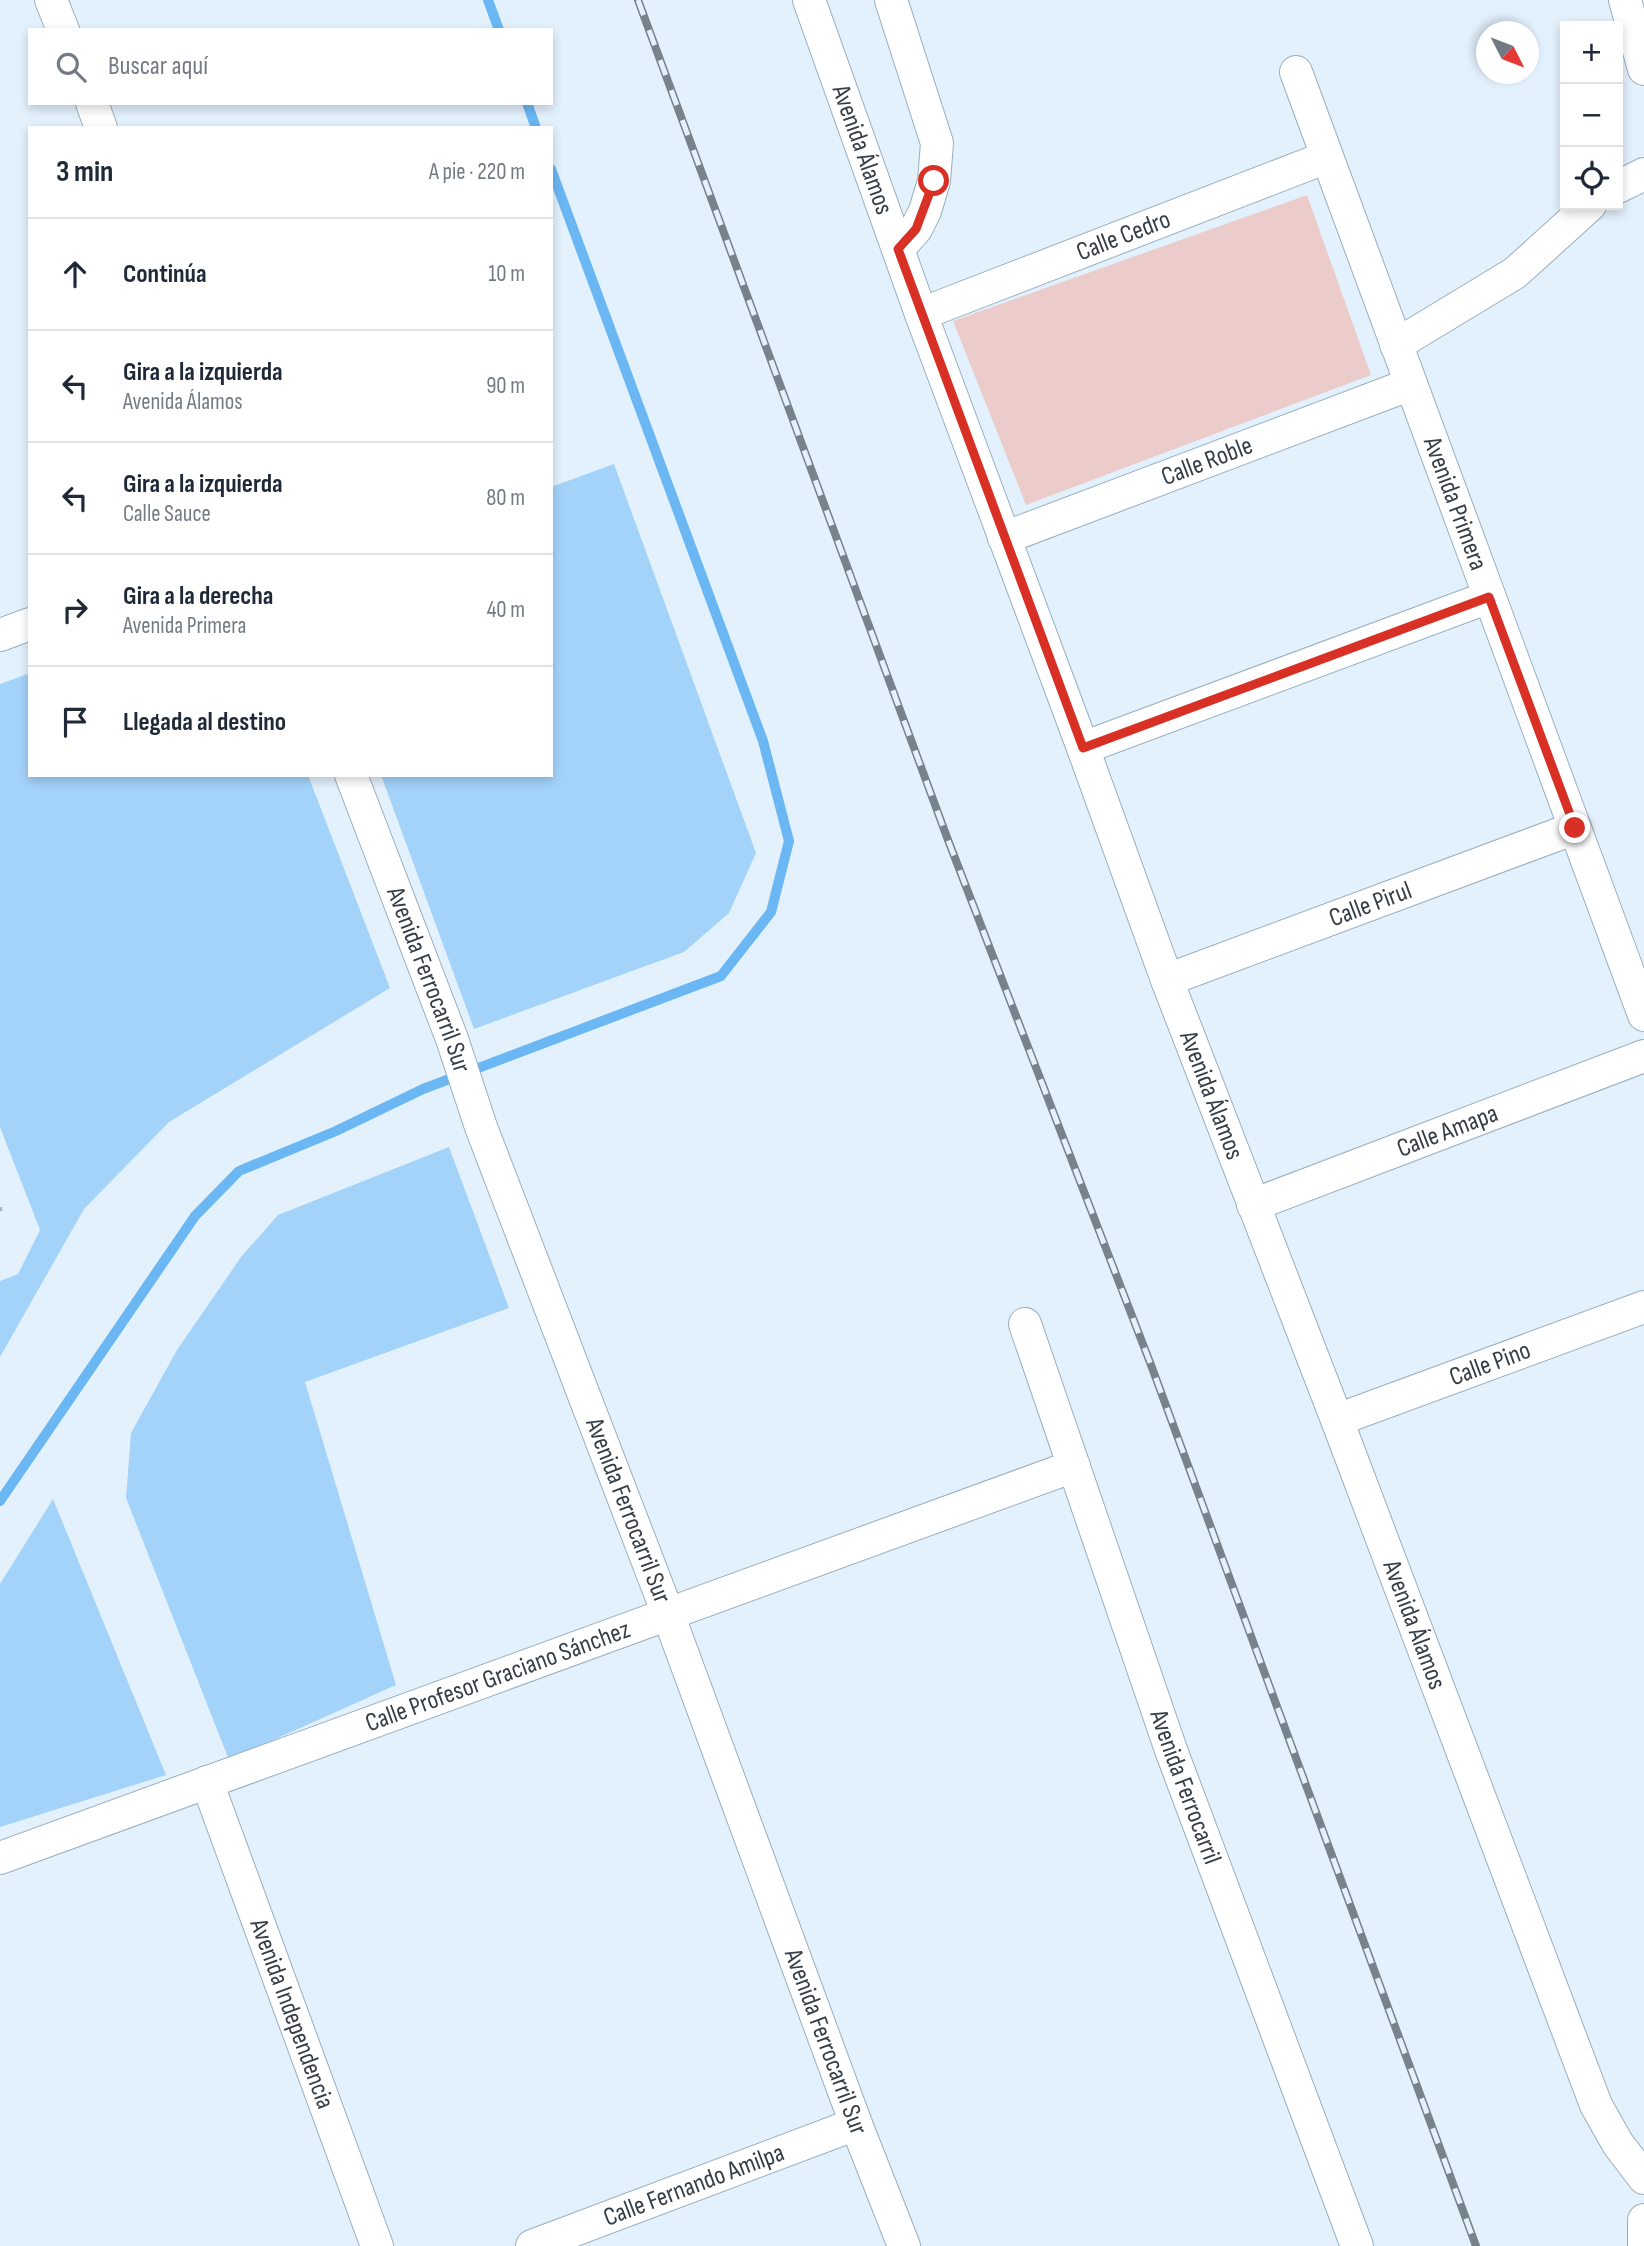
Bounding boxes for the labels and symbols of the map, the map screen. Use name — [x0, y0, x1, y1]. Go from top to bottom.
north arrow — [1476, 21, 1539, 84]
street label: Avenida Álamos — [825, 80, 900, 219]
route start — [918, 165, 949, 196]
street label: Calle Cedro — [1072, 204, 1175, 268]
street label: Calle Roble — [1157, 430, 1257, 493]
street label: Avenida Primera — [1416, 432, 1494, 574]
route end — [1559, 812, 1590, 843]
street label: Calle Pirul — [1325, 875, 1416, 934]
street label: Avenida Ferrocarril Sur — [379, 882, 478, 1077]
street label: Avenida Álamos — [1172, 1026, 1250, 1164]
street label: Calle Amapa — [1393, 1098, 1502, 1164]
street label: Calle Pino — [1445, 1335, 1535, 1393]
street label: Avenida Ferrocarril Sur — [578, 1413, 678, 1608]
street label: Avenida Álamos — [1376, 1555, 1453, 1694]
street label: Calle Profesor Graciano Sánchez — [361, 1614, 634, 1739]
street label: Avenida Ferrocarril — [1143, 1705, 1228, 1868]
street label: Avenida Independencia — [243, 1914, 341, 2113]
street label: Avenida Ferrocarril Sur — [777, 1944, 874, 2140]
street label: Calle Fernando Amilpa — [599, 2137, 789, 2233]

